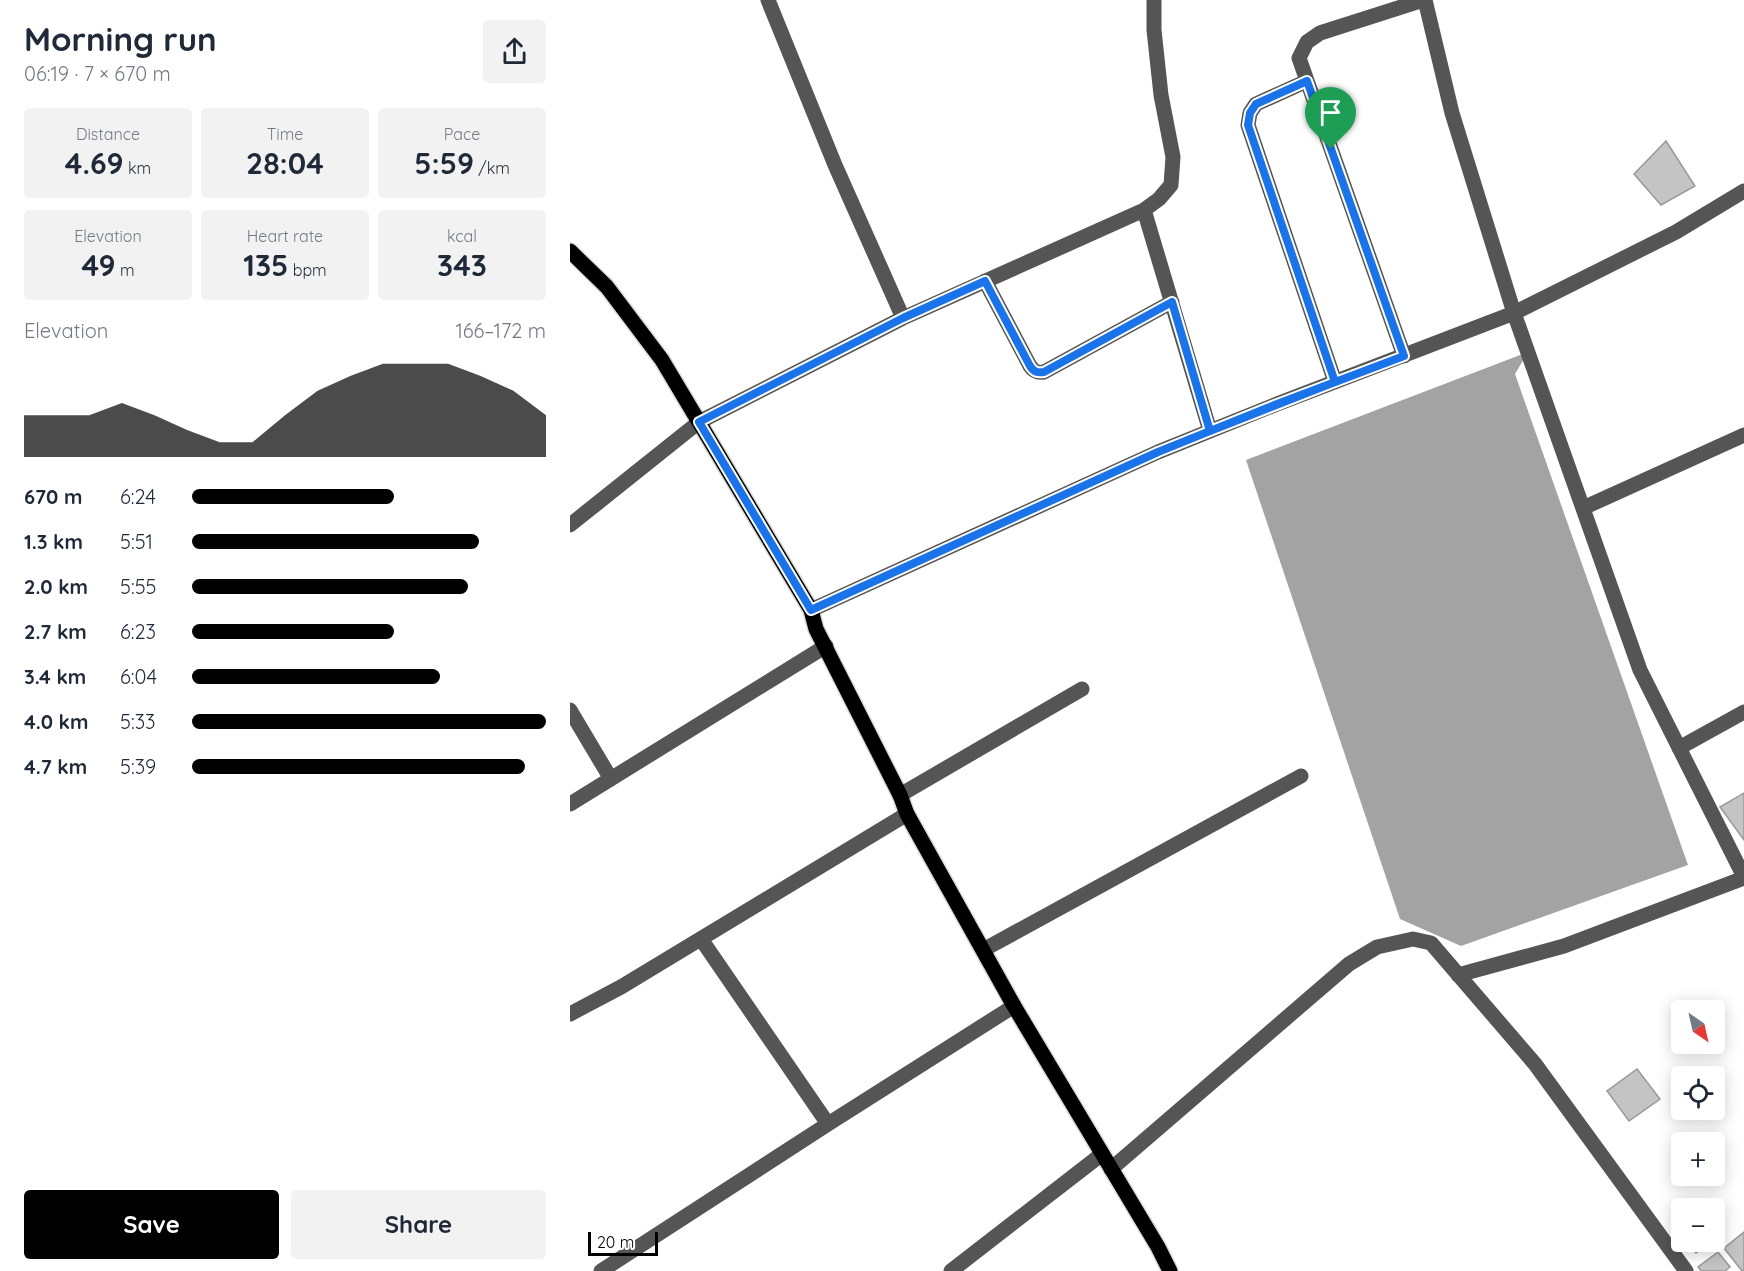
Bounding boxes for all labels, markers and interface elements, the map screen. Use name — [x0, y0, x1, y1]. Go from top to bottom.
text: Morning run — [24, 18, 217, 59]
button: share — [483, 20, 546, 83]
text: 06:19 · 7 × 670 m — [24, 61, 171, 86]
pin — [1305, 87, 1356, 149]
icon: arrive — [1314, 96, 1347, 129]
text: Distance — [76, 124, 140, 144]
text: Time — [267, 124, 303, 144]
text: Pace — [444, 124, 480, 144]
text: 4.69 — [65, 144, 124, 182]
text: 28:04 — [246, 144, 324, 182]
text: 5:59 — [414, 144, 474, 182]
text: km — [124, 158, 151, 178]
text: /km — [474, 158, 510, 178]
text: Elevation — [74, 226, 142, 246]
text: Heart rate — [247, 226, 323, 246]
text: kcal — [447, 226, 477, 246]
text: 49 — [81, 246, 116, 284]
text: 135 — [243, 246, 288, 284]
text: 343 — [437, 246, 487, 284]
text: m — [116, 260, 135, 280]
text: bpm — [288, 260, 327, 280]
text: Elevation — [24, 318, 108, 343]
text: 166–172 m — [455, 318, 546, 343]
text: 670 m — [24, 484, 82, 509]
text: 6:24 — [120, 484, 156, 509]
text: 1.3 km — [24, 529, 83, 554]
text: 5:51 — [120, 529, 153, 554]
text: 2.0 km — [24, 574, 88, 599]
text: 5:55 — [120, 574, 156, 599]
text: 2.7 km — [24, 619, 87, 644]
text: 6:23 — [120, 619, 156, 644]
text: 3.4 km — [24, 664, 86, 689]
text: 6:04 — [120, 664, 157, 689]
text: 4.0 km — [24, 709, 88, 734]
text: 5:33 — [120, 709, 156, 734]
text: 4.7 km — [24, 754, 87, 779]
text: 5:39 — [120, 754, 156, 779]
north arrow — [1671, 1000, 1725, 1054]
map controls — [1671, 1000, 1725, 1252]
button: locate — [1671, 1066, 1725, 1120]
button: + — [1671, 1132, 1725, 1186]
button: Save — [24, 1190, 279, 1259]
button: Share — [291, 1190, 546, 1259]
button: − — [1671, 1198, 1725, 1252]
scale bar — [588, 1229, 658, 1256]
text: 20 m — [597, 1232, 634, 1252]

